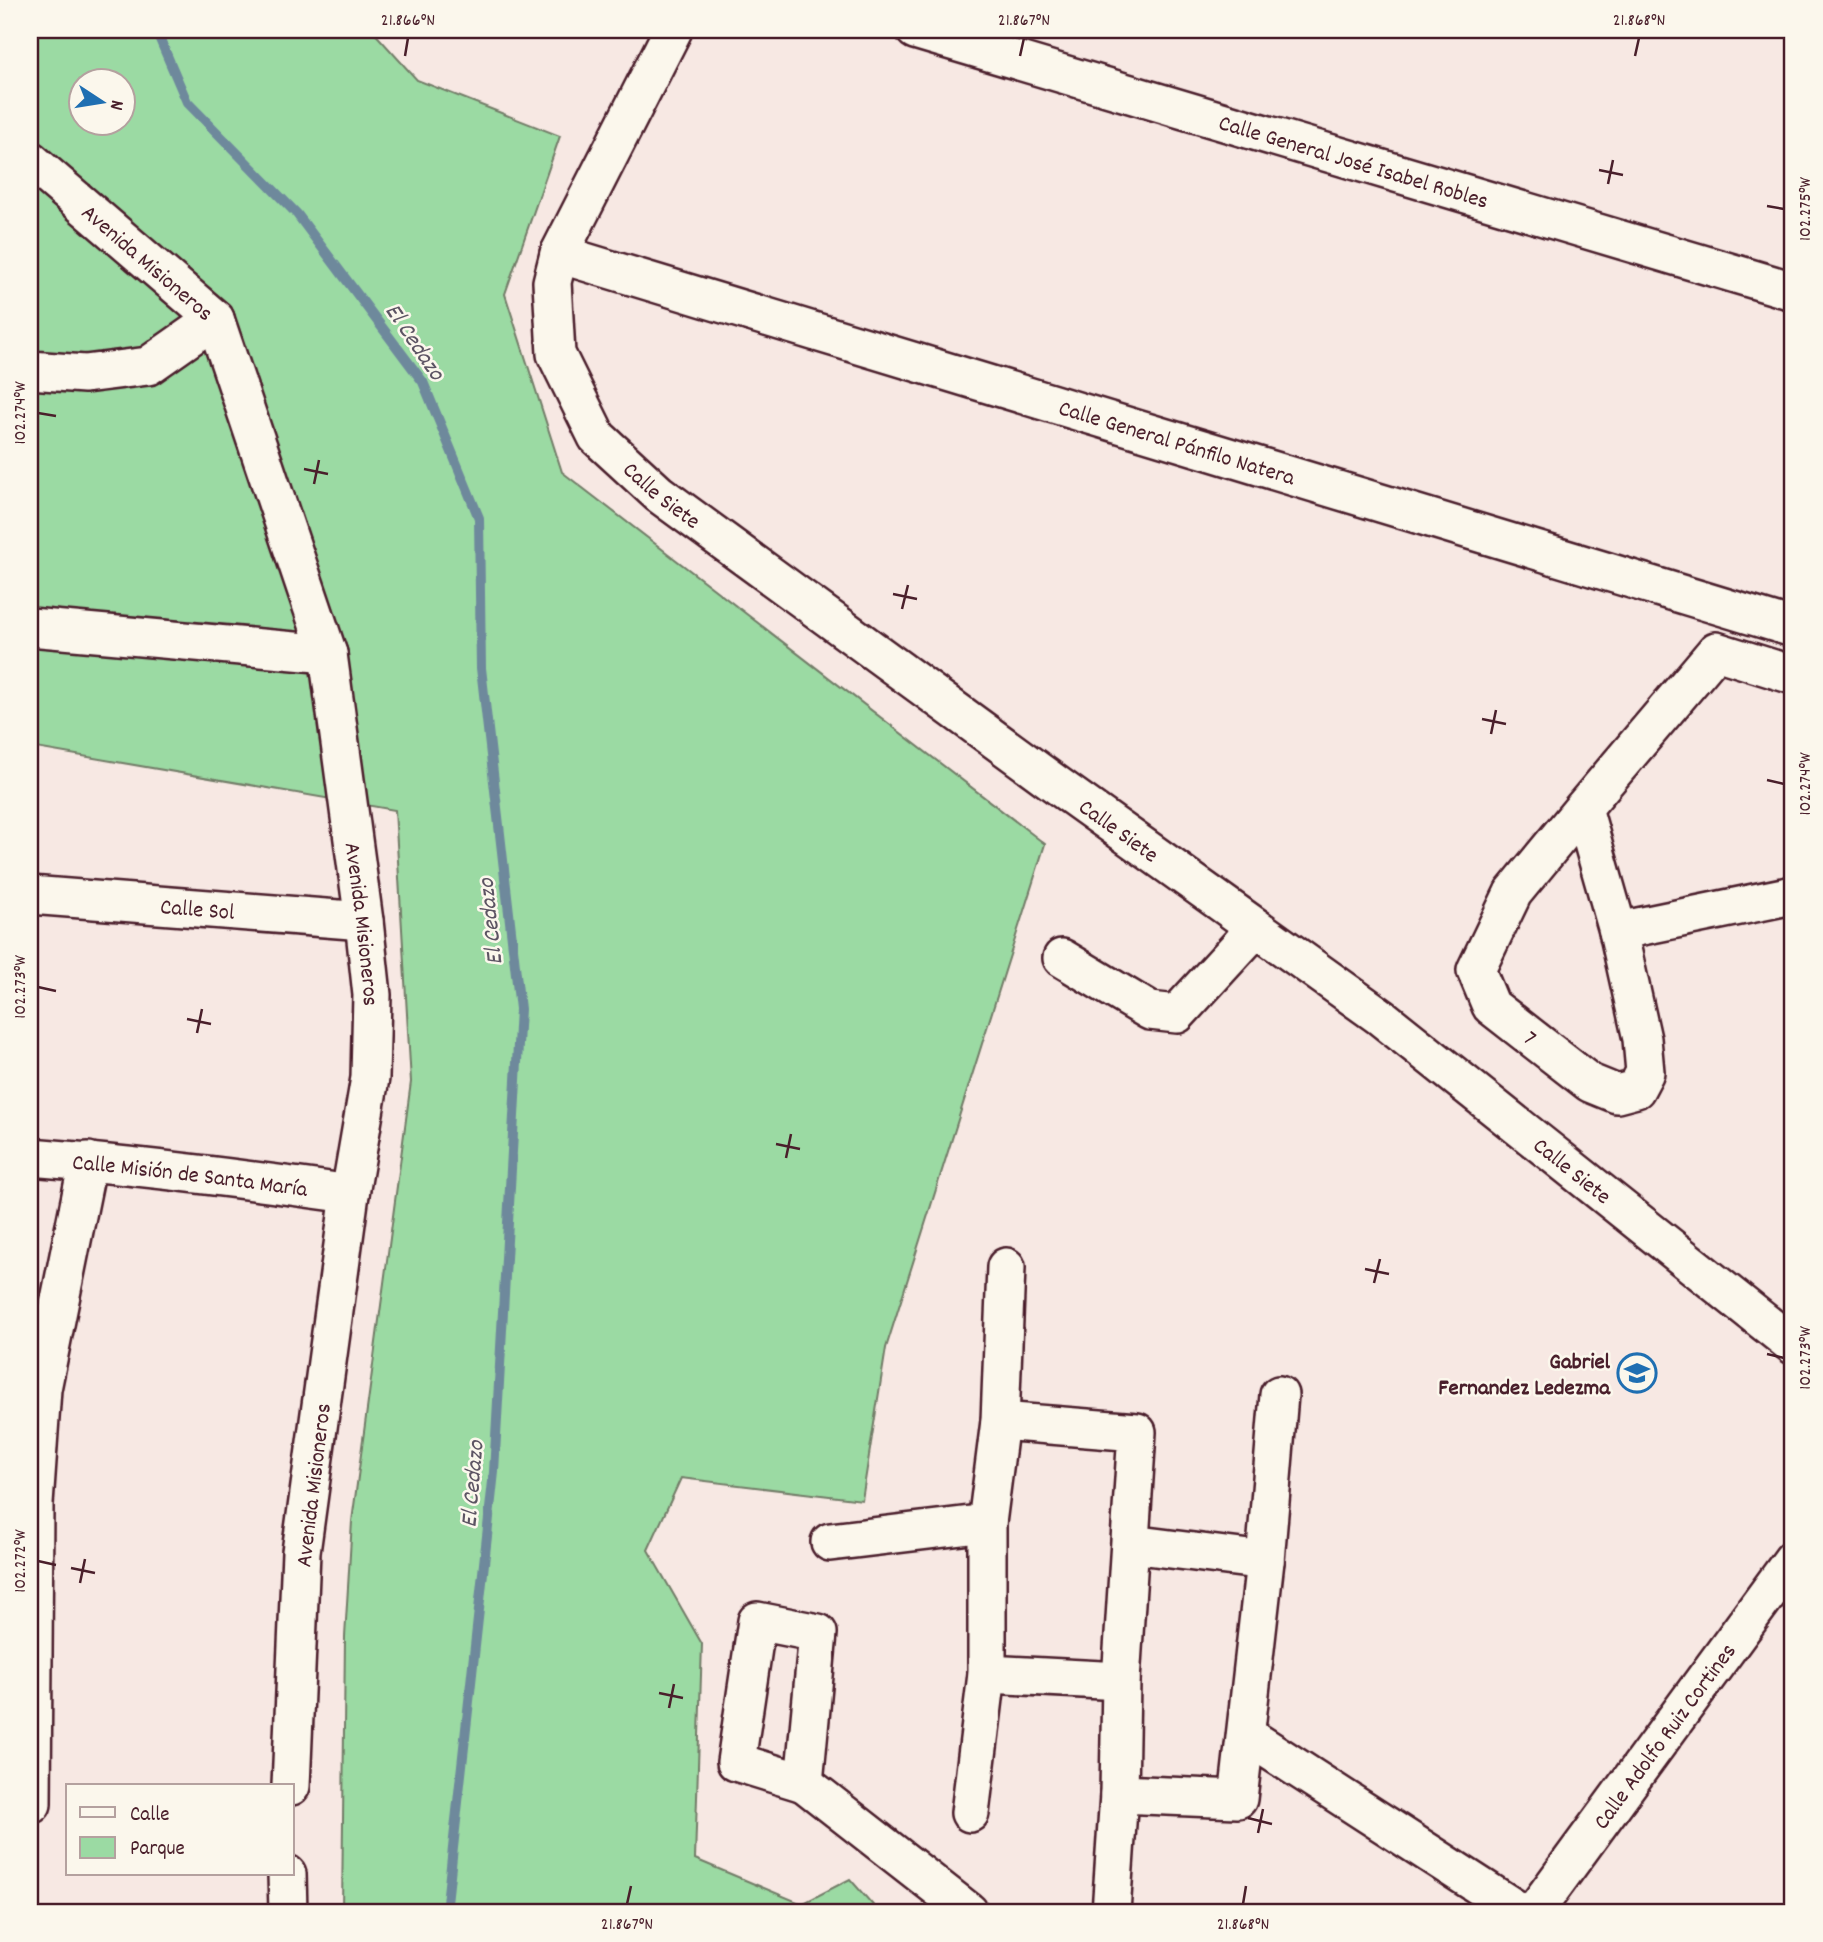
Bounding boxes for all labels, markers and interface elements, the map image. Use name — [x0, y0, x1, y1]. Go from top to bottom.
text: 21.866°N — [381, 9, 435, 34]
text: 21.867°N — [998, 9, 1050, 34]
text: 21.868°N — [1613, 9, 1665, 34]
north arrow — [66, 66, 136, 136]
text: N — [101, 97, 129, 112]
street label: Calle General José Isabel Robles — [1214, 108, 1492, 220]
text: 102.275°W — [1794, 176, 1819, 241]
street label: Avenida Misioneros — [73, 198, 219, 331]
water label: El Cedazo — [375, 297, 453, 389]
text: 102.274°W — [9, 381, 34, 444]
street label: Calle General Pánfilo Natera — [1054, 393, 1300, 496]
street label: Calle Siete — [614, 455, 706, 539]
text: 102.274°W — [1794, 752, 1819, 815]
street label: Calle Siete — [1071, 792, 1164, 873]
street label: Avenida Misioneros — [334, 841, 385, 1007]
water label: El Cedazo — [470, 875, 513, 967]
street label: Calle Sol — [159, 892, 236, 931]
text: 102.273°W — [9, 955, 34, 1019]
street label: 7 — [1515, 1024, 1542, 1055]
street label: Calle Siete — [1525, 1131, 1617, 1214]
street label: Calle Misión de Santa María — [71, 1148, 310, 1208]
text: 102.273°W — [1794, 1326, 1819, 1390]
place label: Gabriel Fernandez Ledezma — [1438, 1347, 1611, 1406]
school or university icon: Gabriel Fernandez Ledezma — [1616, 1352, 1658, 1394]
street label: Avenida Misioneros — [289, 1402, 342, 1569]
water label: El Cedazo — [453, 1438, 495, 1529]
text: 102.272°W — [9, 1529, 34, 1593]
street label: Calle Adolfo Ruiz Cortines — [1587, 1637, 1746, 1838]
legend — [66, 1784, 294, 1876]
text: Calle — [130, 1801, 169, 1831]
text: Parque — [130, 1835, 185, 1865]
text: 21.867°N — [601, 1913, 653, 1938]
text: 21.868°N — [1217, 1913, 1269, 1938]

